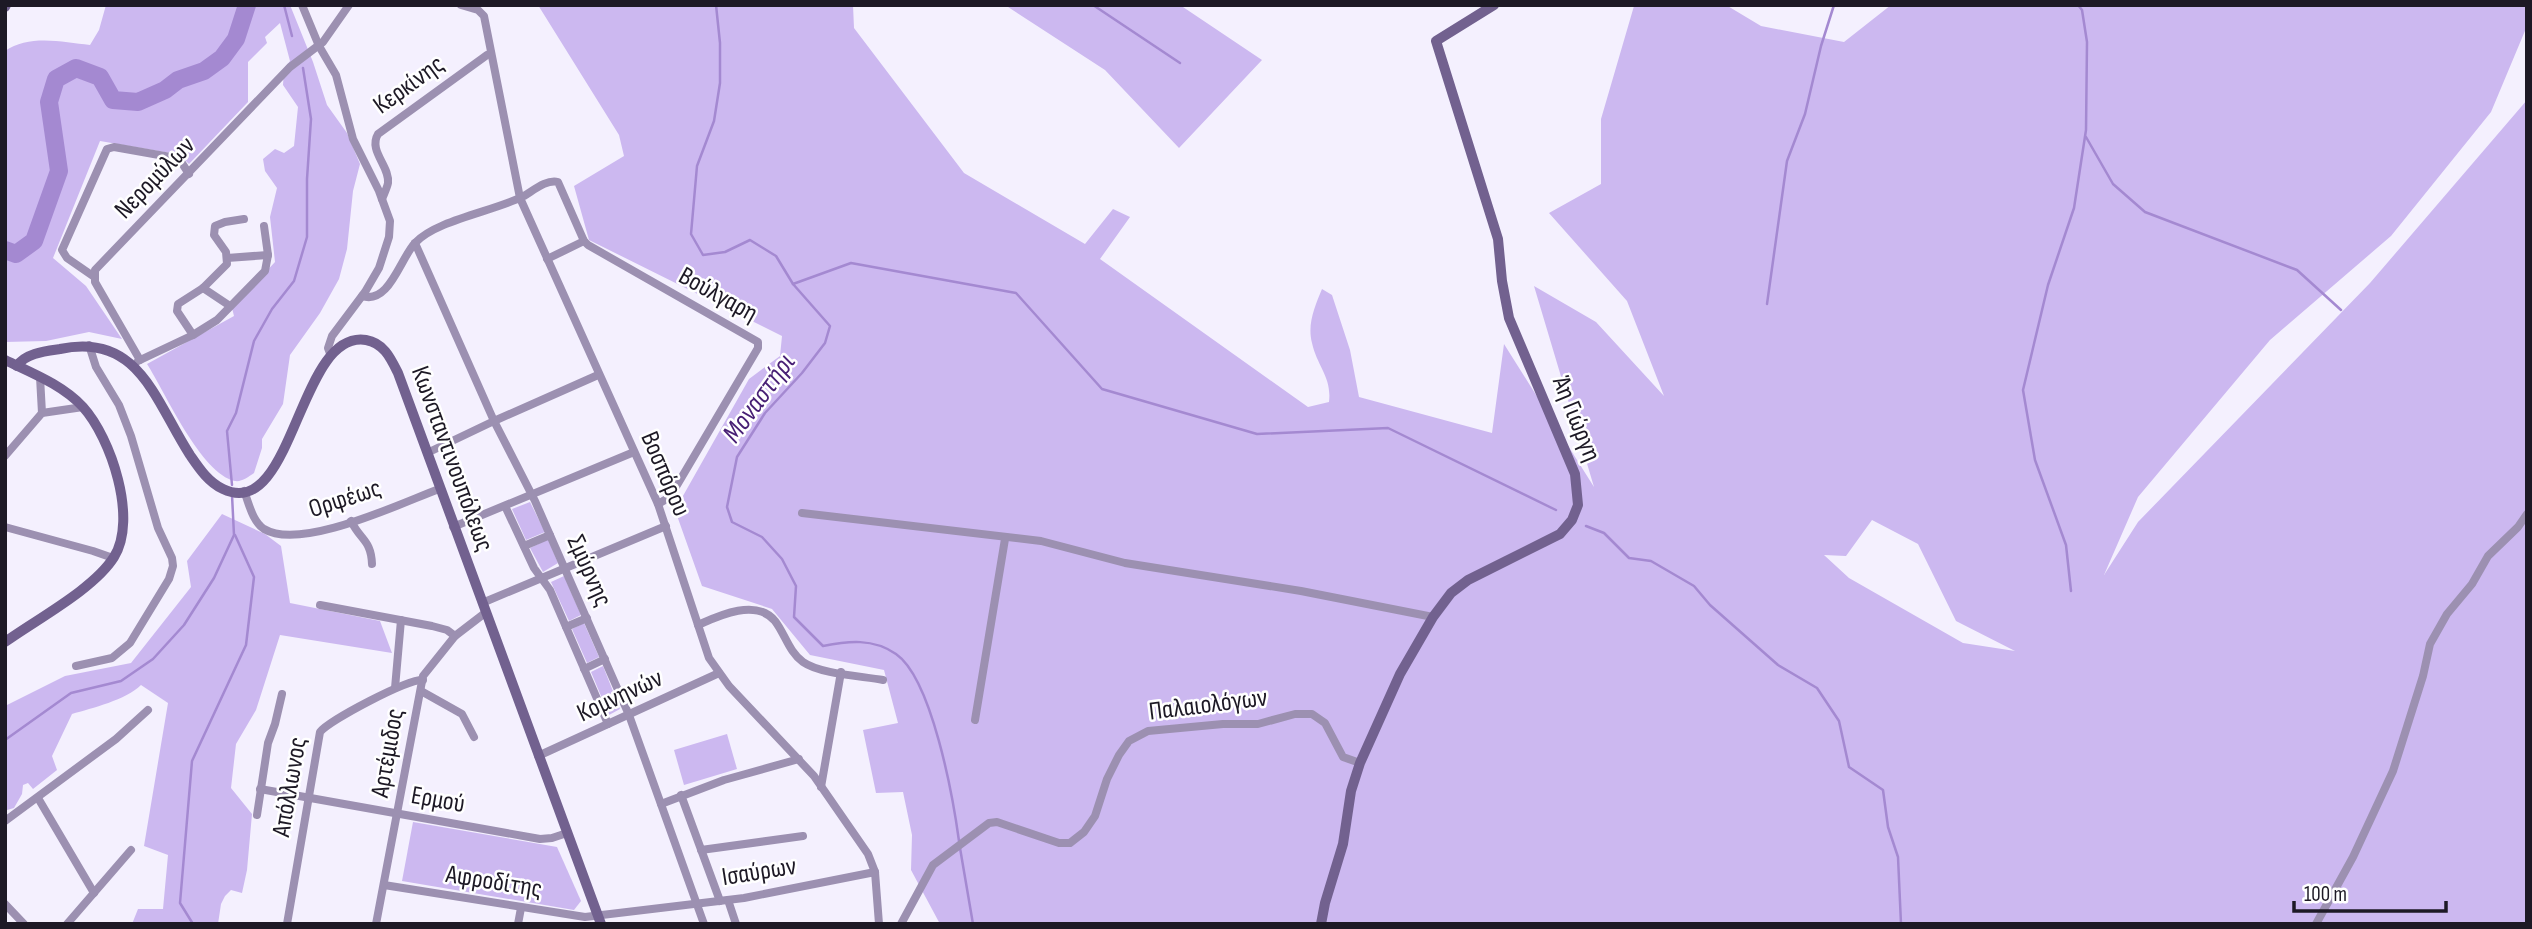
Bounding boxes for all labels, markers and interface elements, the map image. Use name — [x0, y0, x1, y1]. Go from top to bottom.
street label: Κερκίνης — [367, 49, 451, 121]
street label: Νερομύλων — [108, 130, 202, 226]
street label: Βούλγαρη — [673, 261, 763, 329]
water label: Μοναστήρι — [715, 347, 803, 449]
street label: Κωνσταντινουπόλεως — [404, 362, 500, 556]
street label: Άη Γιώργη — [1545, 372, 1607, 466]
street label: Βοσπόρου — [633, 427, 697, 521]
street label: Ορφέως — [305, 473, 385, 525]
street label: Σμύρνης — [560, 530, 618, 612]
street label: Κομνηνών — [572, 663, 668, 729]
street label: Παλαιολόγων — [1147, 682, 1269, 728]
street label: Αρτέμιδος — [365, 706, 411, 801]
street label: Απόλλωνος — [266, 735, 314, 840]
street label: Ερμού — [409, 780, 467, 820]
street label: Ισαύρων — [720, 851, 798, 893]
street label: Αφροδίτης — [443, 859, 544, 905]
scale bar — [2294, 870, 2446, 914]
text: 100 m — [2304, 882, 2347, 907]

